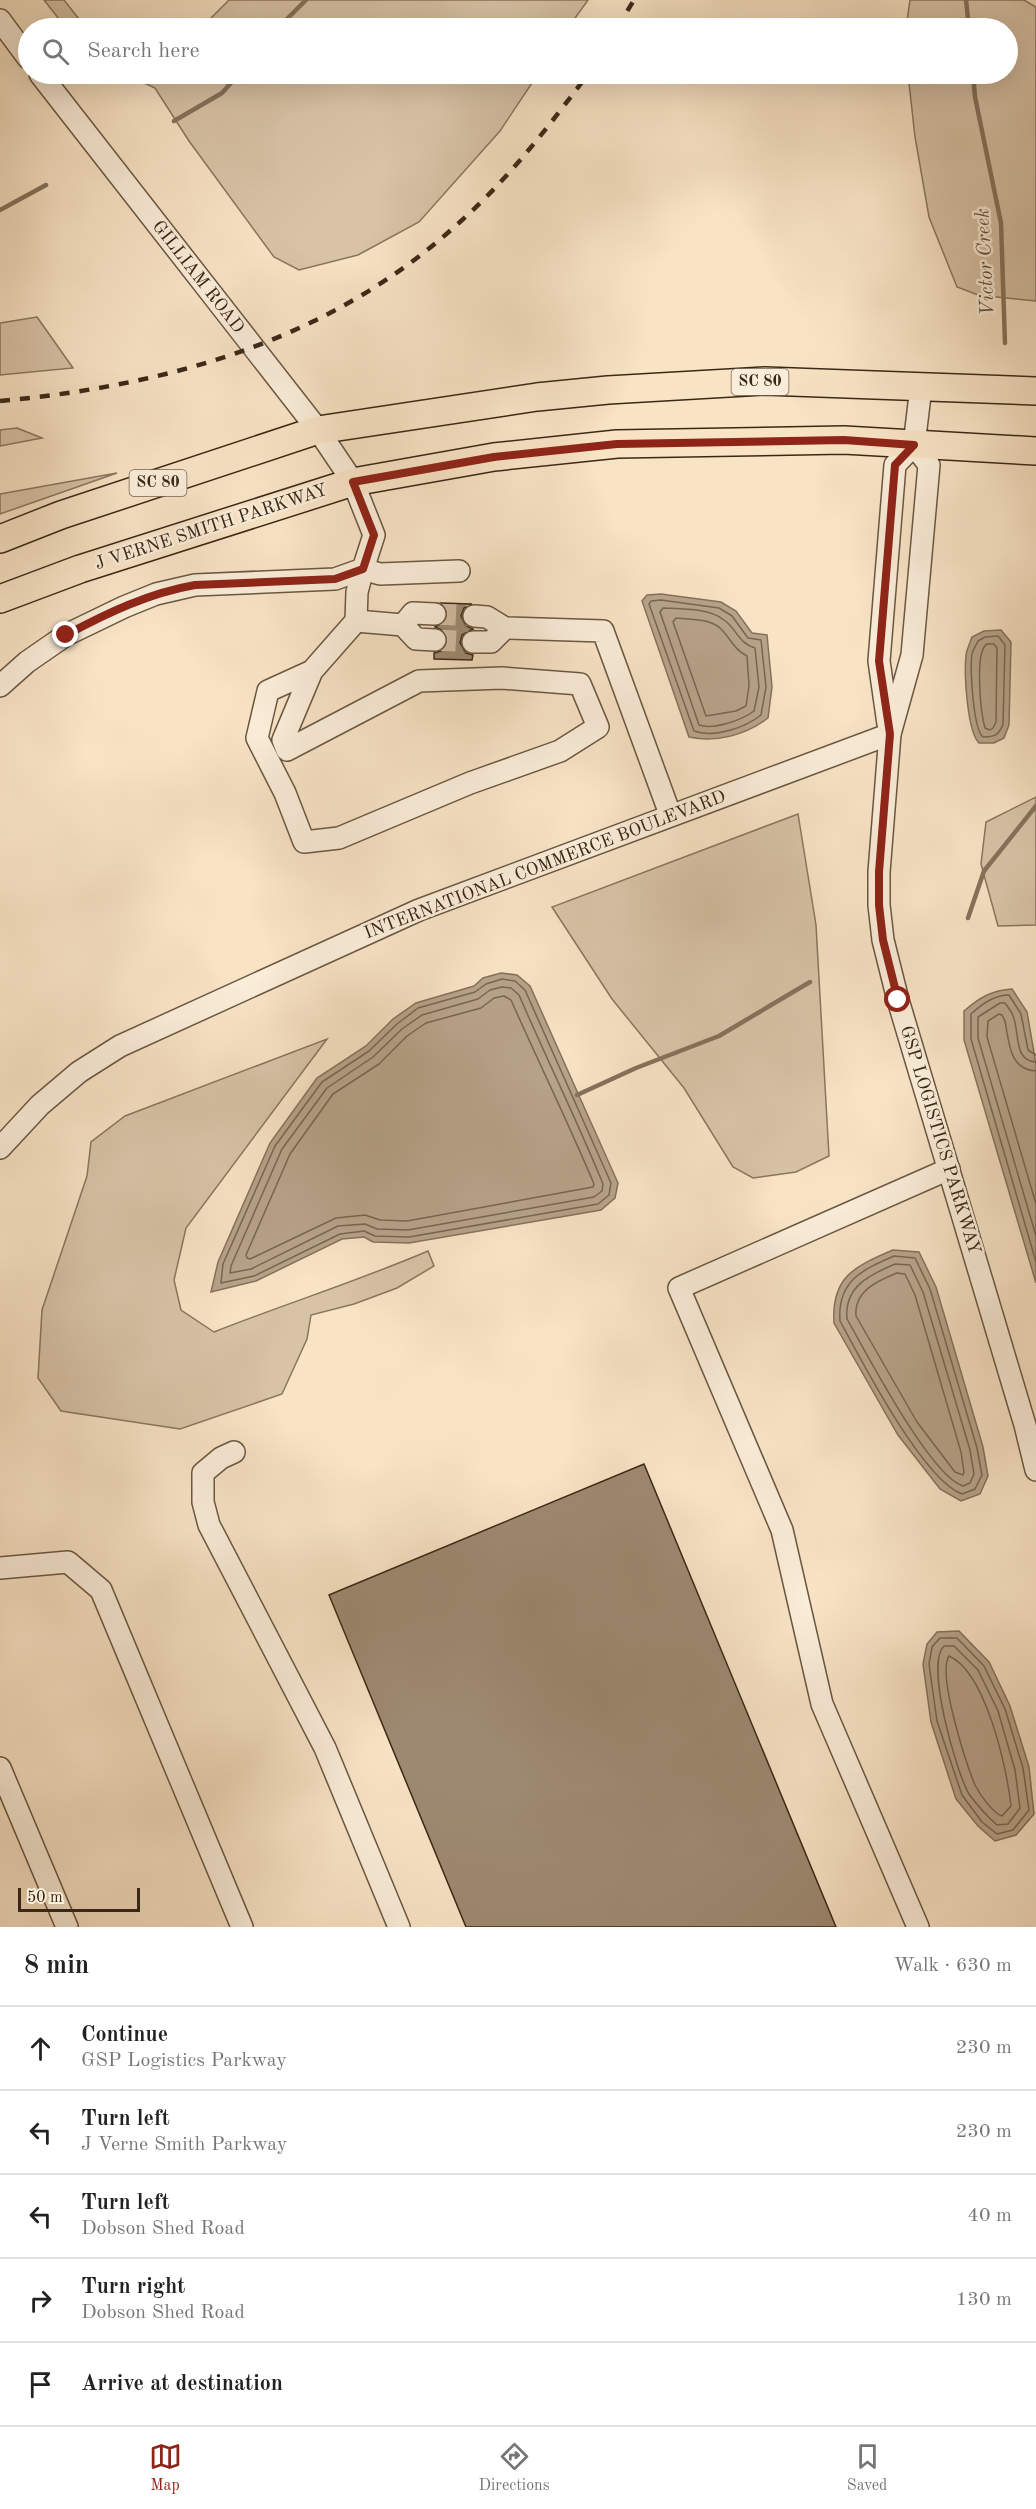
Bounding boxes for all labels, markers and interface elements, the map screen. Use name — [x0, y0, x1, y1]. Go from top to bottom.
search box — [18, 18, 1018, 84]
icon: search — [39, 35, 72, 68]
text: Search here — [87, 40, 200, 62]
water label: Victor Creek — [973, 208, 999, 316]
street label: GILLIAM ROAD — [149, 217, 247, 337]
road number: SC 80 — [732, 369, 789, 395]
road number: SC 80 — [130, 470, 186, 496]
street label: J VERNE SMITH PARKWAY — [93, 481, 329, 573]
route end — [52, 621, 78, 647]
street label: INTERNATIONAL COMMERCE BOULEVARD — [362, 787, 728, 943]
route start — [884, 986, 910, 1012]
street label: GSP LOGISTICS PARKWAY — [897, 1024, 983, 1256]
scale bar — [18, 1885, 140, 1912]
text: 50 m — [27, 1890, 63, 1906]
text: 8 min — [24, 1953, 89, 1979]
text: Walk · 630 m — [893, 1956, 1012, 1976]
text: Continue — [81, 2024, 168, 2046]
icon: ahead — [24, 2032, 57, 2065]
text: 230 m — [956, 2038, 1012, 2058]
text: GSP Logistics Parkway — [81, 2051, 287, 2071]
text: Turn left — [81, 2108, 170, 2130]
icon: left — [24, 2116, 57, 2149]
text: 230 m — [956, 2122, 1012, 2142]
text: J Verne Smith Parkway — [81, 2135, 287, 2155]
text: Turn left — [81, 2192, 170, 2214]
icon: left — [24, 2200, 57, 2233]
text: 40 m — [967, 2206, 1012, 2226]
text: Dobson Shed Road — [81, 2219, 245, 2239]
text: Turn right — [81, 2276, 185, 2298]
icon: right — [24, 2284, 57, 2317]
text: 130 m — [956, 2290, 1012, 2310]
text: Dobson Shed Road — [81, 2303, 245, 2323]
icon: arrive — [24, 2368, 57, 2401]
text: Arrive at destination — [81, 2373, 283, 2395]
tab: Map — [149, 2440, 182, 2496]
tab: Directions — [479, 2440, 550, 2496]
tab: Saved — [847, 2440, 887, 2496]

